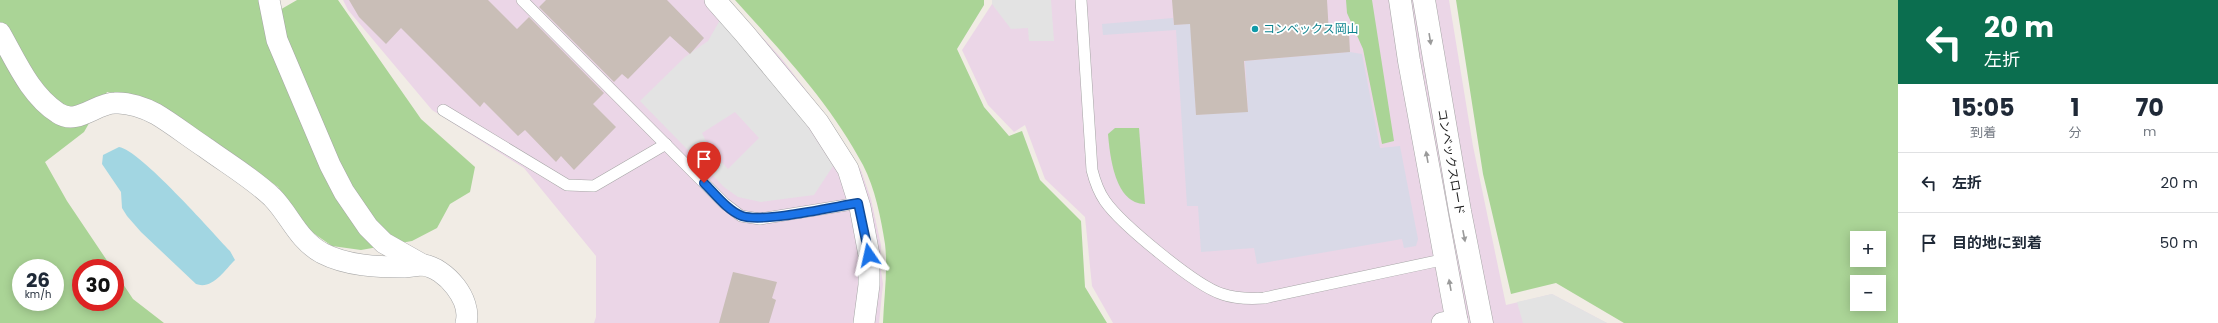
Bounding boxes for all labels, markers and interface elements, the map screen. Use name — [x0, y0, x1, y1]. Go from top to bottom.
text: 20 m — [1984, 8, 2054, 47]
icon: left — [1918, 16, 1970, 68]
place label: コンベックス岡山 — [1263, 20, 1359, 37]
marker: コンベックス岡山 — [1250, 24, 1260, 34]
one-way arrow — [1427, 32, 1433, 45]
text: 左折 — [1984, 47, 2020, 72]
text: 15:05 — [1952, 91, 2015, 124]
text: 1 — [2071, 91, 2080, 124]
text: 70 — [2136, 91, 2164, 124]
street label: コンベックスロード — [1434, 107, 1469, 216]
text: m — [2143, 122, 2156, 141]
text: 到着 — [1970, 123, 1996, 142]
text: 分 — [2069, 123, 2082, 142]
pin — [687, 142, 721, 183]
icon: arrive — [693, 148, 715, 170]
one-way arrow — [1423, 151, 1429, 163]
icon: left — [1918, 172, 1940, 194]
text: 左折 — [1952, 172, 1982, 193]
text: 20 m — [2160, 172, 2198, 193]
one-way arrow — [1462, 229, 1468, 242]
map controls — [1850, 231, 1886, 311]
button: + — [1850, 231, 1886, 267]
icon: arrive — [1918, 232, 1940, 254]
text: 目的地に到着 — [1952, 232, 2042, 253]
text: 50 m — [2160, 232, 2198, 253]
position arrow — [848, 234, 890, 276]
speed limit sign: 30 — [72, 259, 124, 311]
text: 26 — [26, 266, 50, 294]
button: − — [1850, 275, 1886, 311]
one-way arrow — [1447, 279, 1453, 291]
text: km/h — [25, 287, 51, 302]

